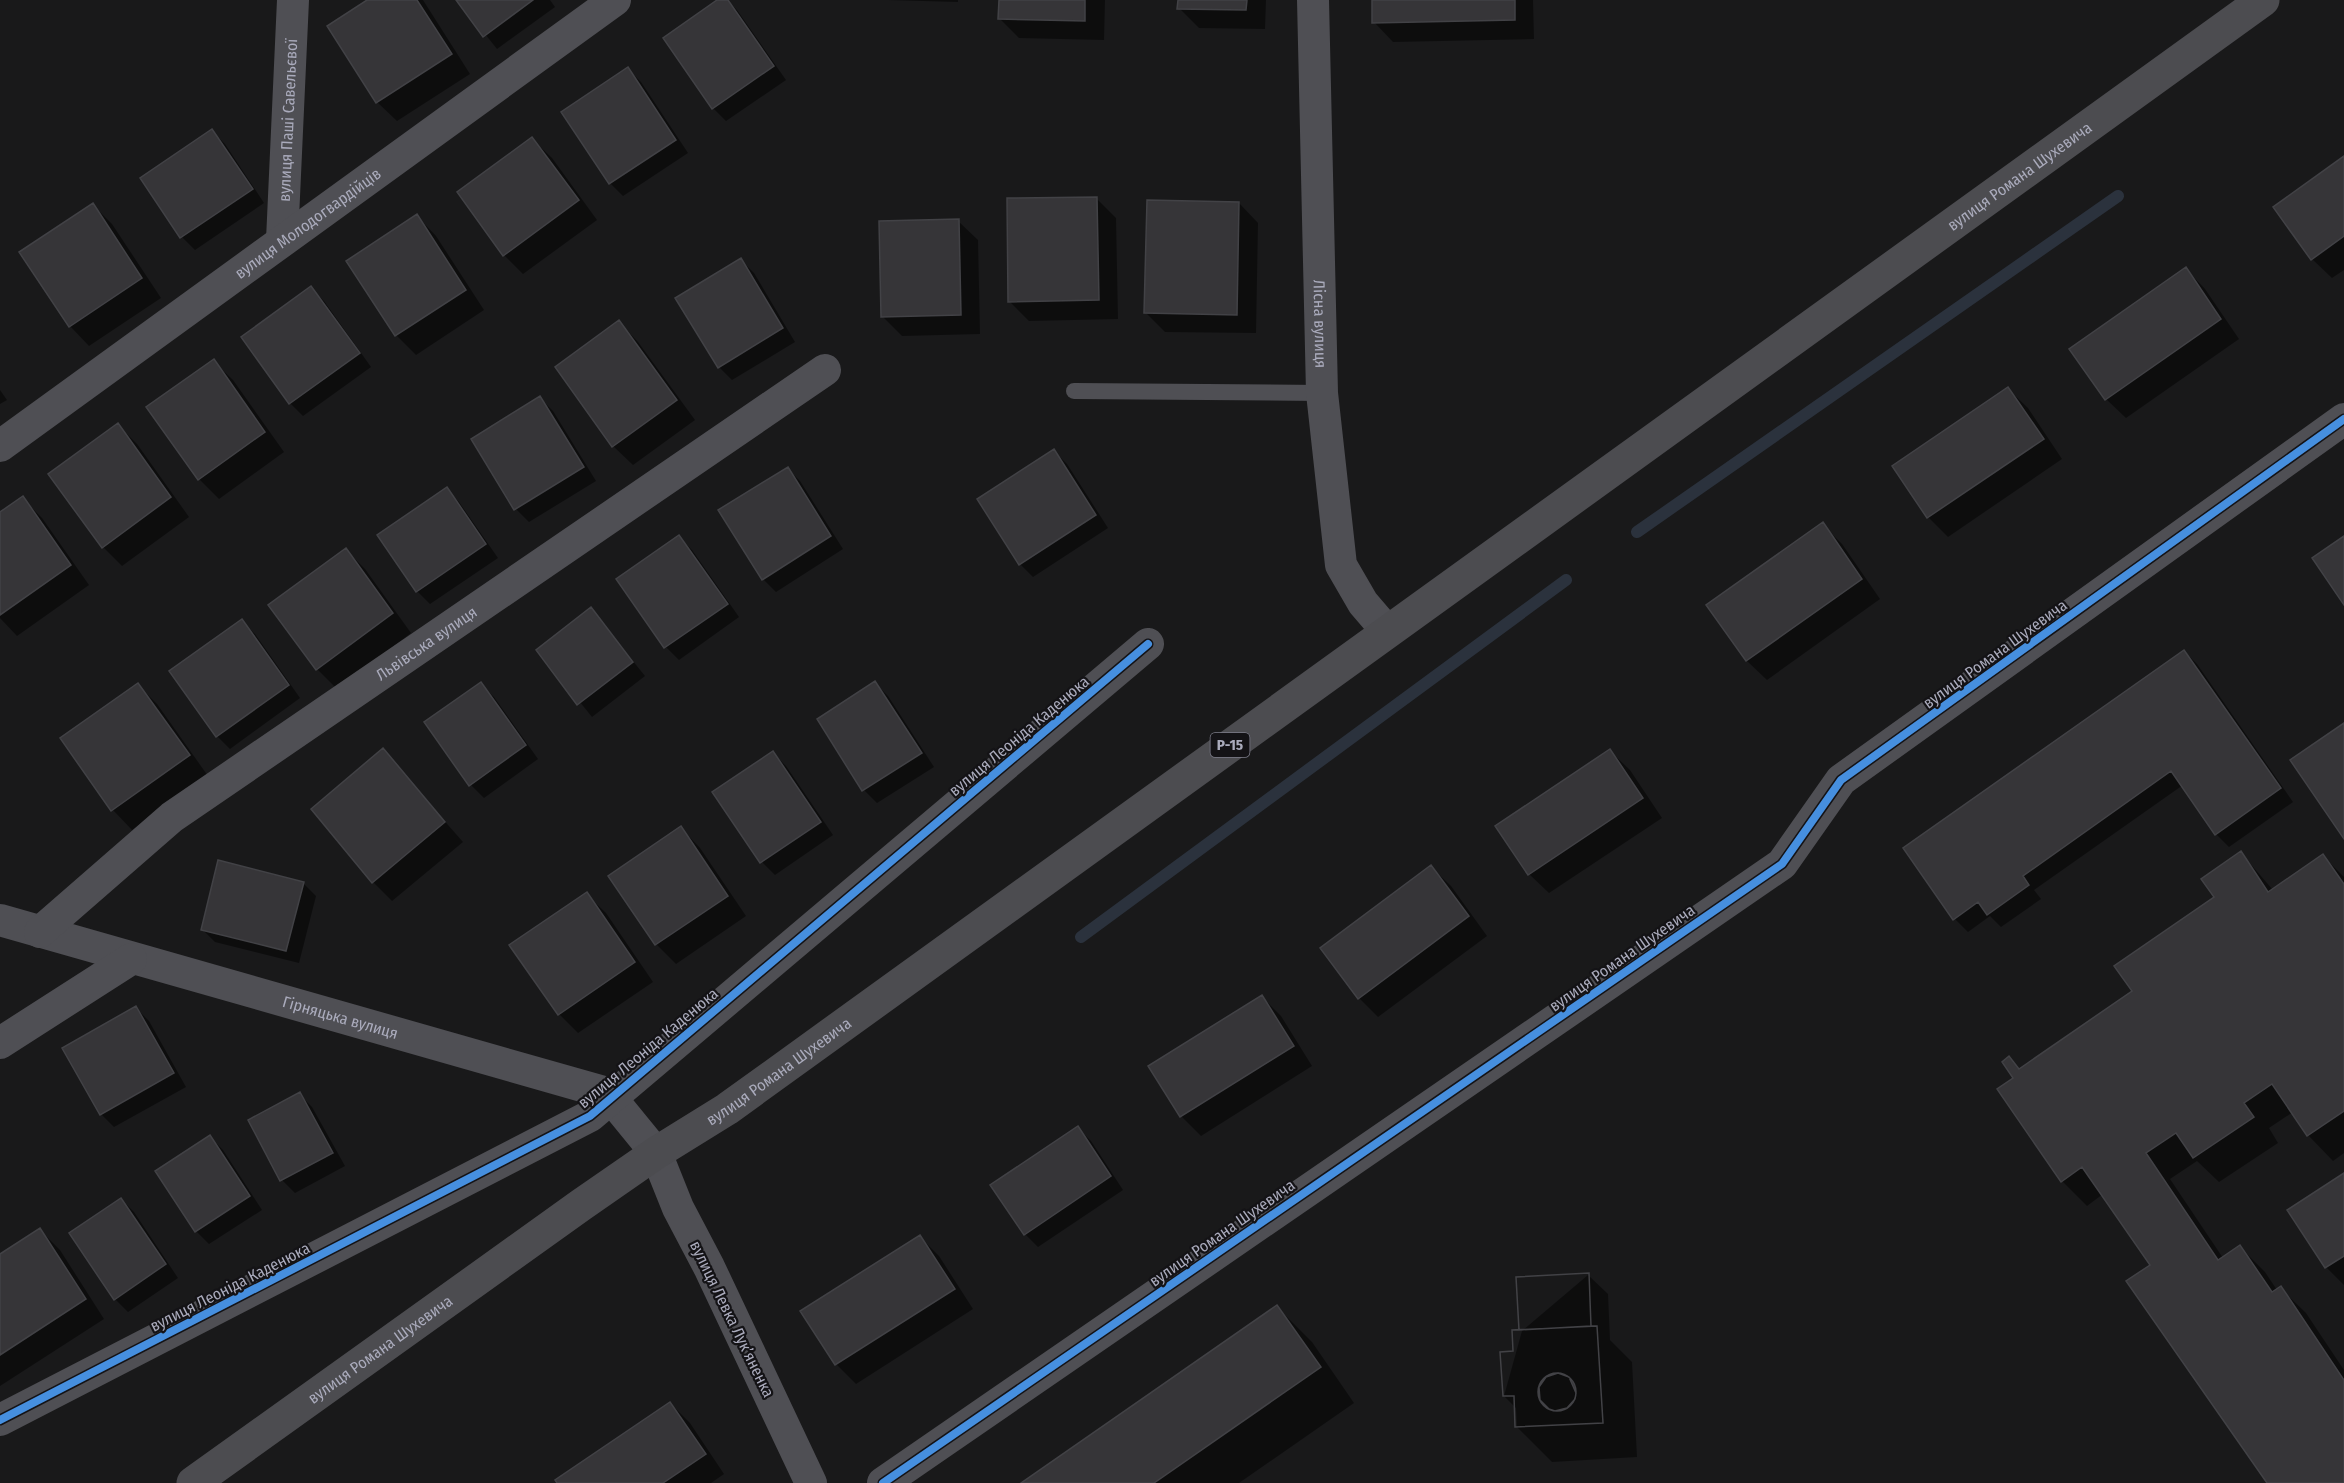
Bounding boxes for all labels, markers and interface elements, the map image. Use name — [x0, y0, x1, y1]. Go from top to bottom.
street label: вулиця Паші Савельєвої — [274, 37, 301, 202]
street label: вулиця Романа Шухевича — [1943, 117, 2095, 234]
street label: вулиця Молодогвардійців — [231, 164, 384, 282]
street label: Лісна вулиця — [1310, 279, 1331, 368]
street label: вулиця Романа Шухевича — [1919, 595, 2071, 713]
street label: Львівська вулиця — [372, 602, 480, 684]
street label: вулиця Леоніда Каденюка — [945, 672, 1093, 800]
road number: Р-15 — [1210, 733, 1250, 757]
street label: вулиця Романа Шухевича — [1546, 900, 1699, 1015]
street label: вулиця Леоніда Каденюка — [574, 984, 722, 1112]
street label: Гірняцька вулиця — [281, 992, 400, 1043]
street label: вулиця Романа Шухевича — [703, 1013, 855, 1129]
street label: вулиця Романа Шухевича — [1146, 1175, 1299, 1290]
street label: вулиця Леоніда Каденюка — [147, 1238, 313, 1336]
street label: вулиця Левка Лукʼяненка — [686, 1238, 778, 1400]
street label: вулиця Романа Шухевича — [304, 1291, 456, 1407]

